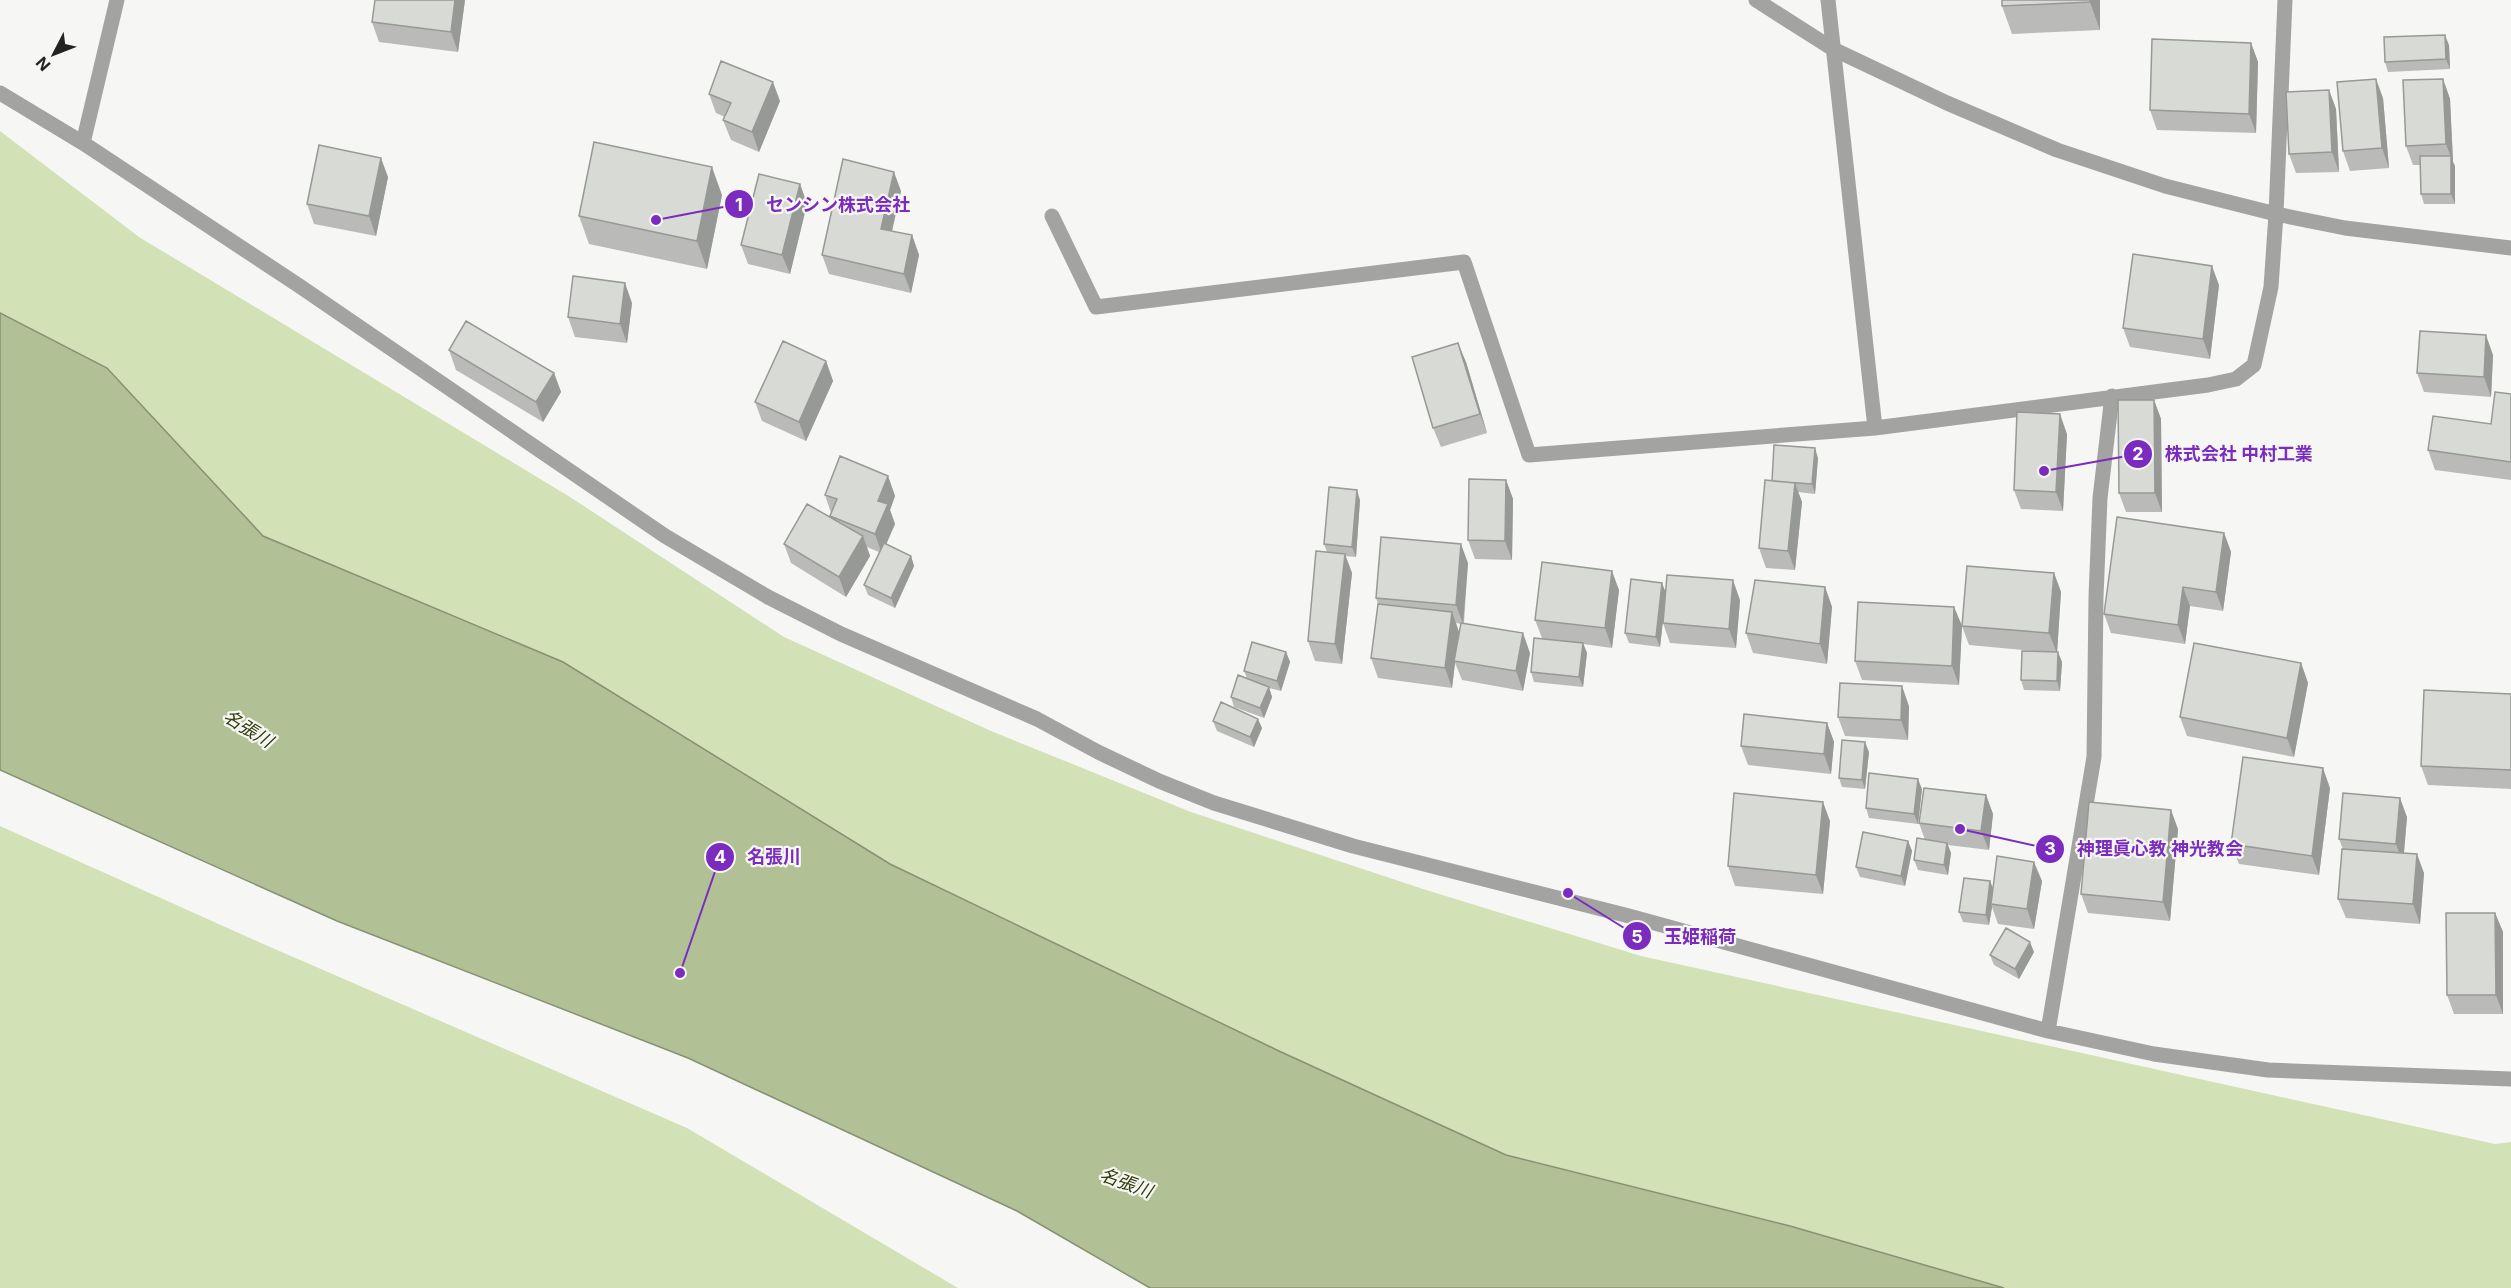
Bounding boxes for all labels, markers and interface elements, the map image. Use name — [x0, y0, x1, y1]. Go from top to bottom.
north arrow — [24, 24, 84, 84]
text: N — [31, 53, 54, 75]
callout: センシン株式会社 — [724, 186, 922, 222]
text: 1 — [735, 194, 743, 215]
text: センシン株式会社 — [766, 194, 910, 215]
callout: 株式会社 中村工業 — [2123, 436, 2325, 472]
text: 2 — [2132, 443, 2144, 464]
text: 株式会社 中村工業 — [2165, 443, 2313, 464]
water label: 名張川 — [220, 705, 278, 753]
callout: 神理眞心教 神光教会 — [2035, 831, 2255, 867]
text: 3 — [2044, 838, 2056, 859]
text: 神理眞心教 神光教会 — [2077, 838, 2243, 859]
callout: 名張川 — [705, 839, 813, 875]
text: 4 — [714, 846, 726, 867]
text: 名張川 — [747, 846, 801, 867]
callout: 玉姫稲荷 — [1622, 918, 1748, 954]
text: 5 — [1631, 926, 1643, 947]
text: 玉姫稲荷 — [1664, 926, 1736, 947]
water label: 名張川 — [1097, 1163, 1157, 1202]

